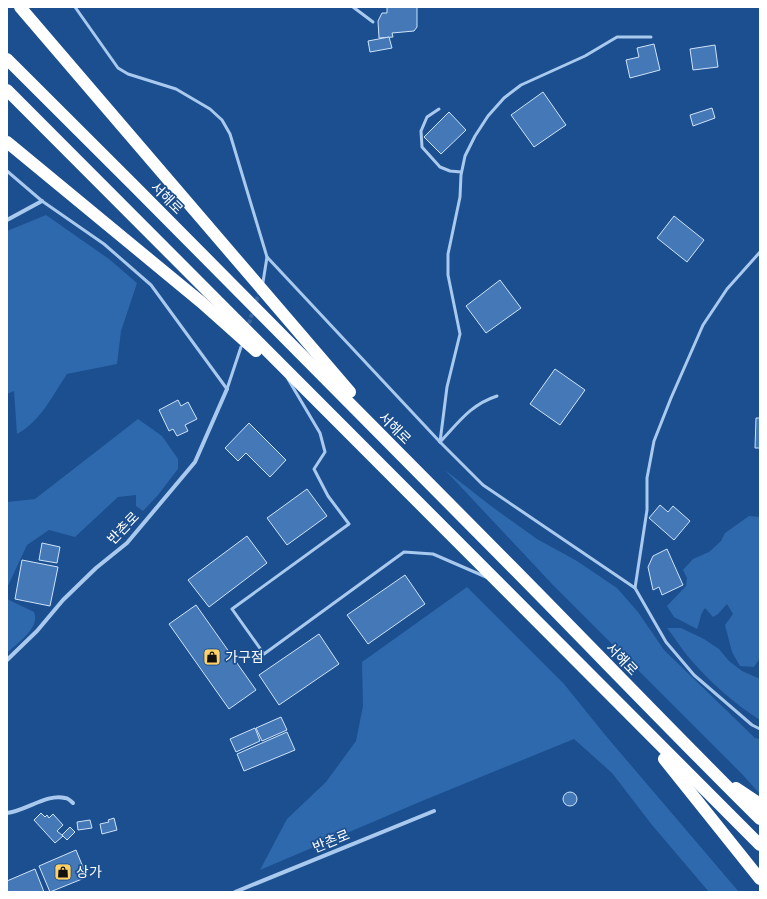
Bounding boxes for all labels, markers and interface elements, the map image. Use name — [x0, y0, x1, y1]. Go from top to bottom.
street label: 서해로 — [148, 178, 187, 217]
street label: 서해로 — [376, 408, 415, 447]
street label: 반촌로 — [103, 508, 142, 547]
street label: 서해로 — [603, 639, 642, 679]
shop icon: 가구점 — [202, 647, 222, 667]
place label: 가구점 — [225, 648, 264, 665]
street label: 반촌로 — [310, 825, 352, 856]
shop icon: 상가 — [53, 862, 73, 882]
place label: 상가 — [76, 863, 102, 880]

